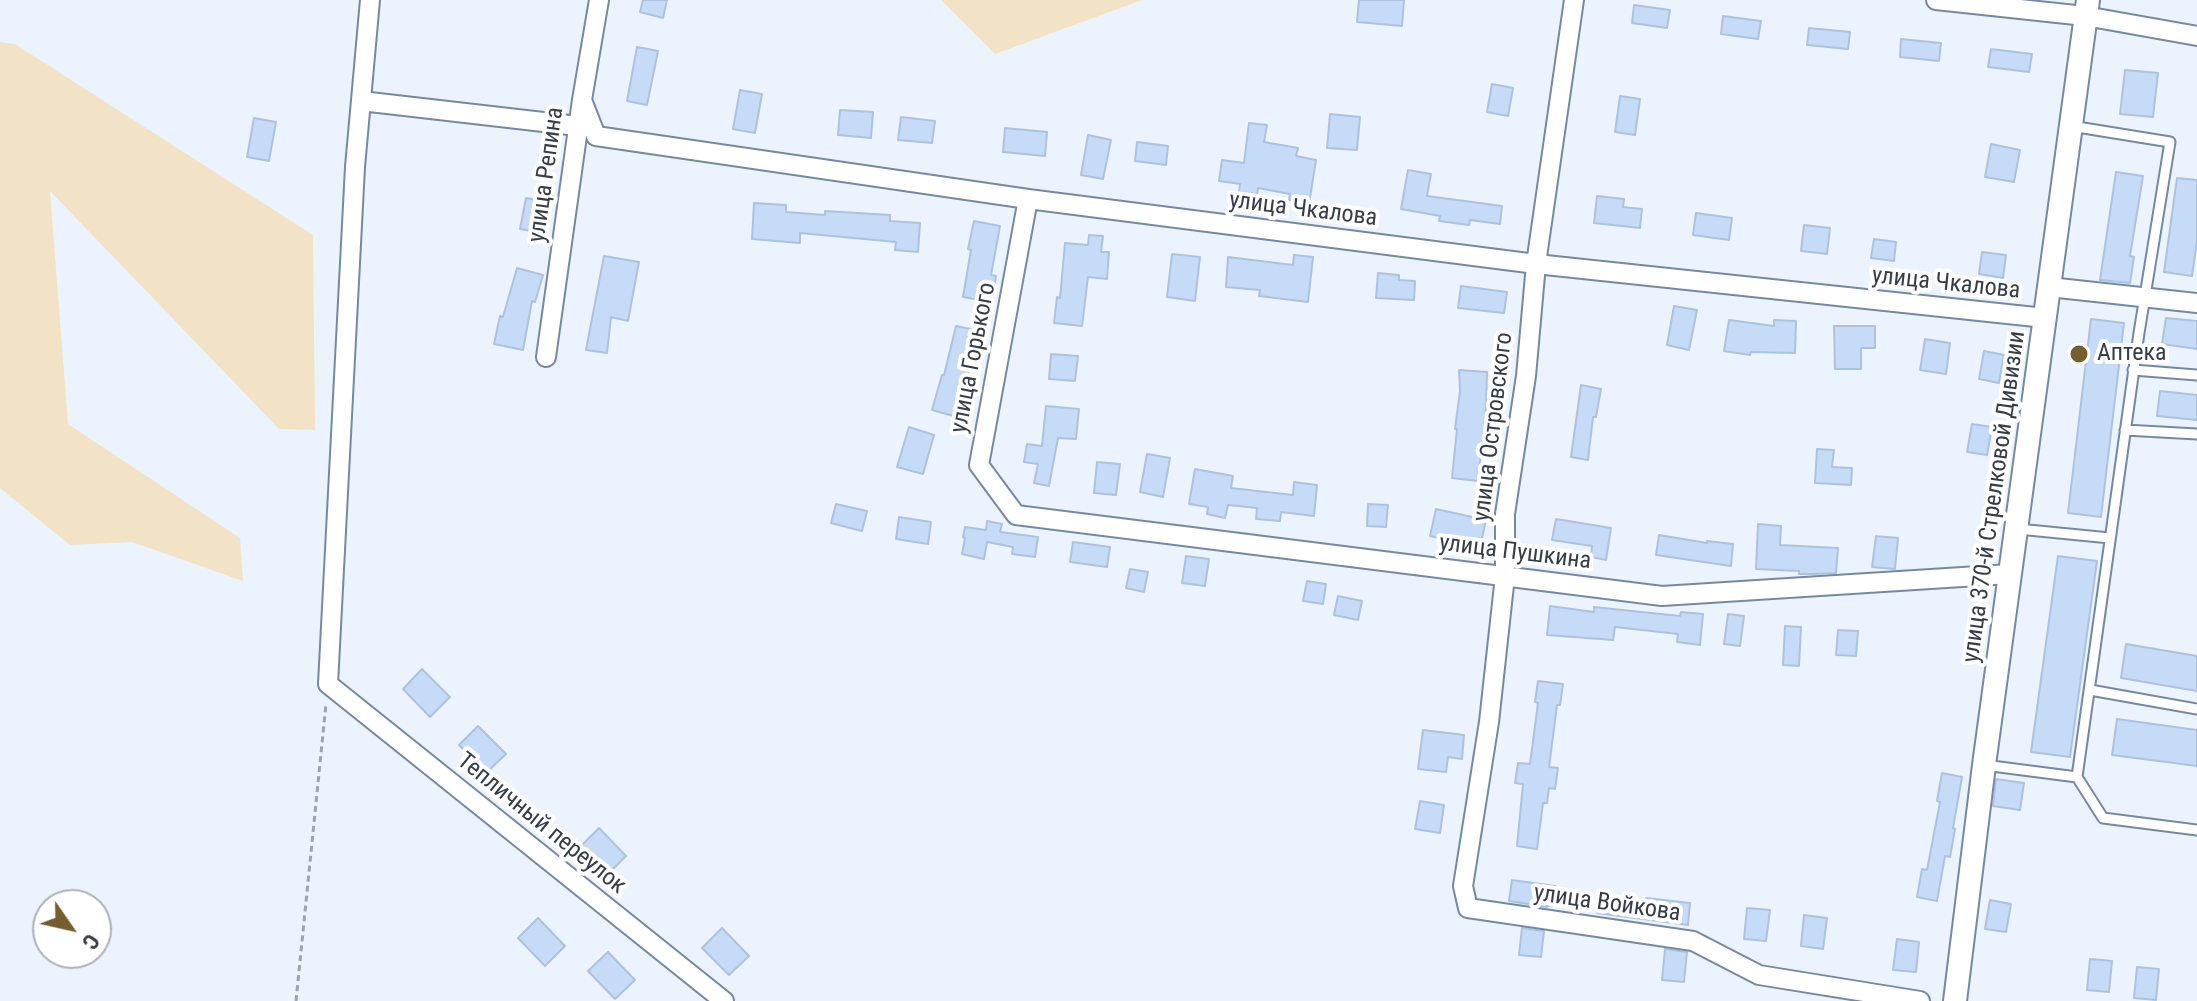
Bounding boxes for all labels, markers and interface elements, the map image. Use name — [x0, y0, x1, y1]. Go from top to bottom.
street label: улица Репина — [523, 106, 571, 244]
street label: улица Чкалова — [1227, 187, 1379, 233]
street label: улица Чкалова — [1870, 262, 2022, 306]
street label: улица Горького — [945, 280, 1003, 436]
street label: улица 370-й Стрелковой Дивизии — [1957, 329, 2033, 665]
street label: улица Островского — [1468, 331, 1520, 523]
place label: Аптека — [2097, 340, 2167, 368]
marker: Аптека — [2068, 343, 2090, 365]
street label: улица Пушкина — [1437, 529, 1593, 577]
street label: Тепличный переулок — [451, 747, 631, 901]
street label: улица Войкова — [1532, 879, 1682, 929]
north arrow — [32, 889, 112, 969]
text: С — [77, 929, 105, 954]

